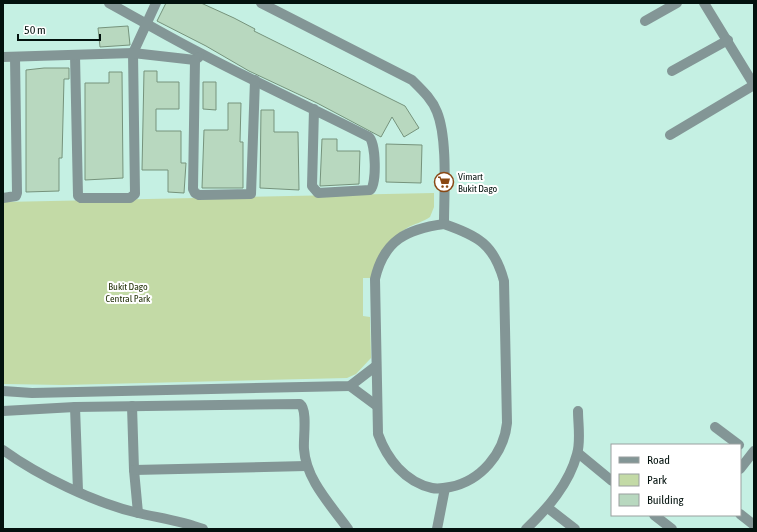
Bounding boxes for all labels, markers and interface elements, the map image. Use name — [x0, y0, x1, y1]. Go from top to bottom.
scale bar — [18, 16, 100, 42]
text: 50 m — [24, 23, 46, 37]
supermarket icon: Vimart Bukit Dago — [433, 171, 455, 193]
place label: Vimart Bukit Dago — [458, 171, 498, 194]
park label: Bukit Dago Central Park — [106, 281, 151, 304]
legend — [611, 444, 741, 516]
text: Road — [647, 453, 670, 467]
text: Park — [647, 473, 668, 487]
text: Building — [647, 493, 685, 507]

